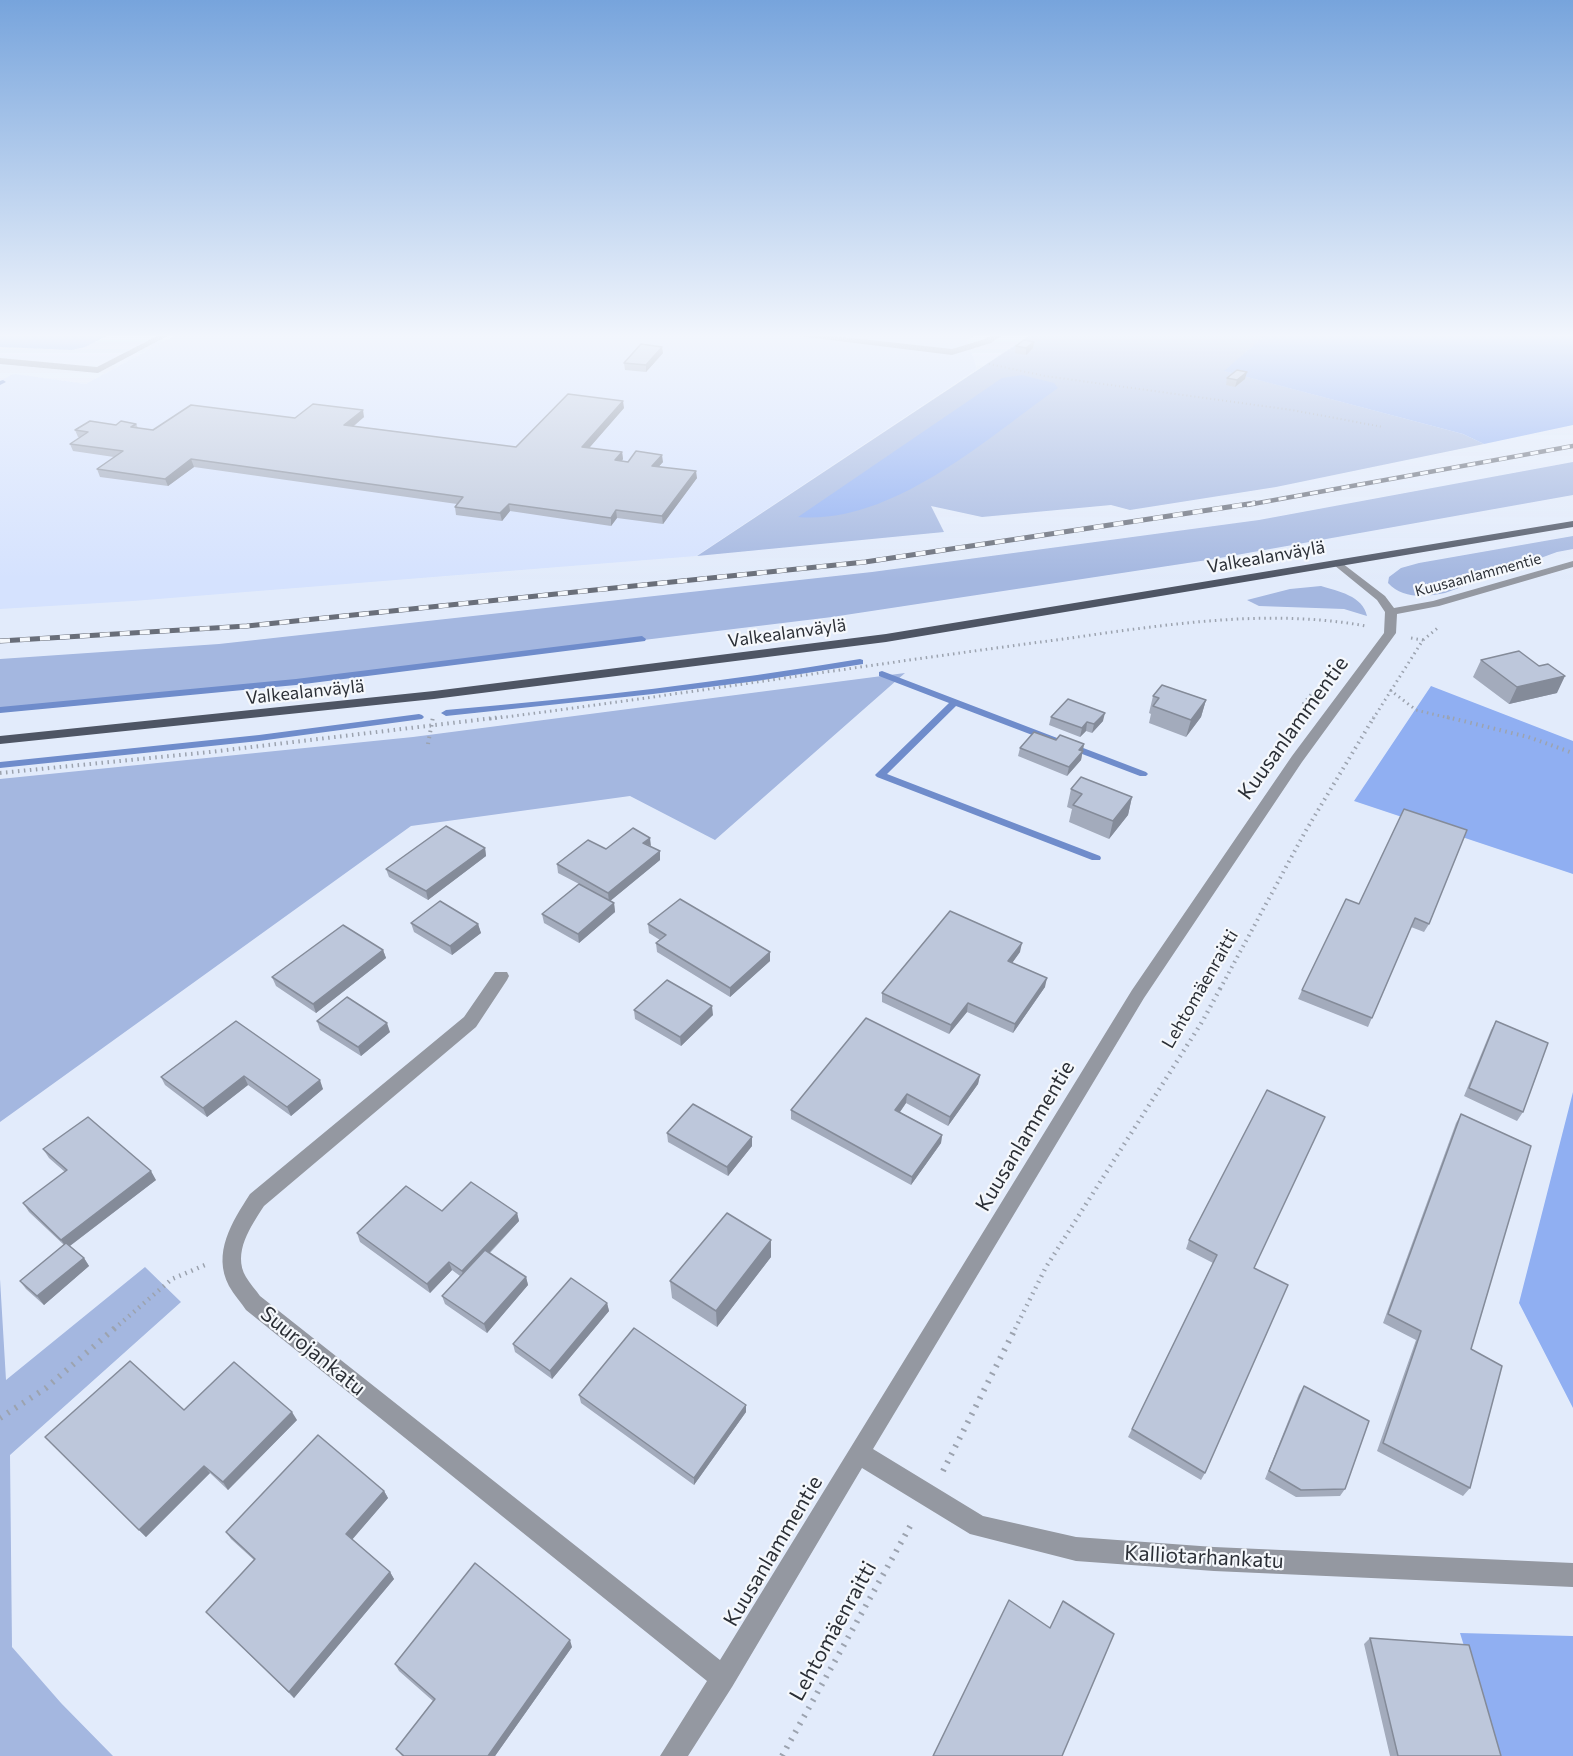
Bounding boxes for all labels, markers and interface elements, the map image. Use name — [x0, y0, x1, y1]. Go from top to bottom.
street label: Valkealanväylä — [1205, 536, 1327, 578]
street label: Kuusaanlammentie — [1413, 549, 1543, 601]
street label: Valkealanväylä — [727, 614, 847, 652]
street label: Kuusanlammentie — [1233, 651, 1353, 805]
street label: Valkealanväylä — [245, 675, 365, 709]
street label: Lehtomäenraitti — [1157, 926, 1243, 1052]
street label: Kuusanlammentie — [970, 1056, 1080, 1216]
street label: Suurojankatu — [256, 1301, 370, 1401]
street label: Kuusanlammentie — [718, 1471, 828, 1631]
street label: Kalliotarhankatu — [1124, 1540, 1284, 1574]
street label: Lehtomäenraitti — [784, 1557, 882, 1705]

